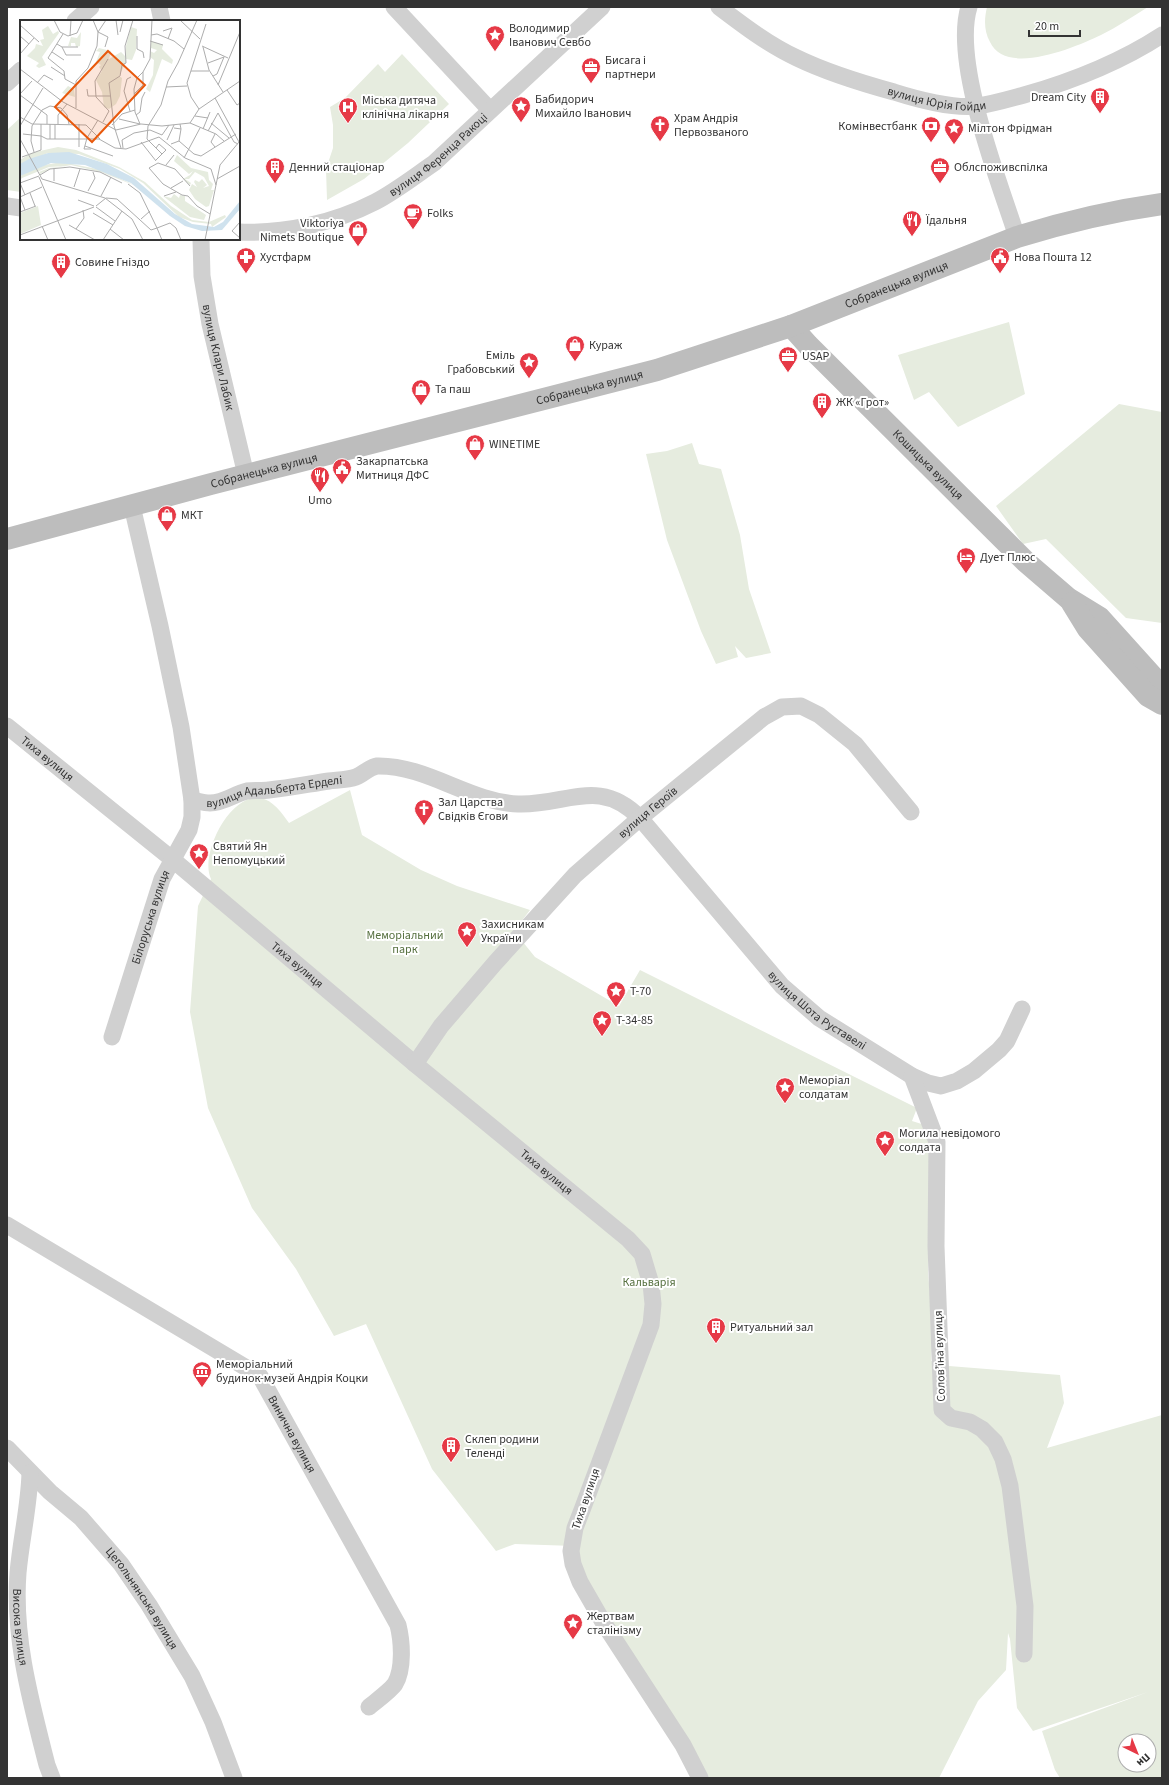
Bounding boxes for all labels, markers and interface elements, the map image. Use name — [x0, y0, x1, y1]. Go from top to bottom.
scale bar — [1029, 12, 1080, 38]
text: 20 m — [1035, 18, 1059, 35]
inset map — [20, 20, 240, 240]
place label: Володимир Іванович Севбо — [509, 20, 591, 51]
place icon: Володимир Іванович Севбо — [484, 24, 506, 52]
place label: Бисага і партнери — [605, 52, 656, 83]
office icon: Бисага і партнери — [580, 56, 602, 84]
street label: вулиця Юрія Гойди — [886, 82, 988, 115]
building icon: Dream City — [1089, 86, 1111, 114]
place label: Dream City — [1031, 89, 1086, 106]
place label: Бабидорич Михайло Іванович — [535, 91, 631, 122]
place label: Міська дитяча клінічна лікарня — [362, 92, 449, 123]
place icon: Бабидорич Михайло Іванович — [510, 95, 532, 123]
hospital icon: Міська дитяча клінічна лікарня — [337, 96, 359, 124]
street label: вулиця Ференца Ракоці — [386, 109, 491, 200]
place label: Храм Андрія Первозваного — [674, 110, 749, 141]
church icon: Храм Андрія Первозваного — [649, 114, 671, 142]
bank icon: Комінвестбанк — [920, 115, 942, 143]
place icon: Мілтон Фрідман — [943, 117, 965, 145]
place label: Комінвестбанк — [838, 118, 917, 135]
place label: Мілтон Фрідман — [968, 120, 1052, 137]
building icon: Денний стаціонар — [264, 156, 286, 184]
office icon: Облспоживспілка — [929, 156, 951, 184]
place label: Денний стаціонар — [289, 159, 385, 176]
place label: Облспоживспілка — [954, 159, 1048, 176]
cafe icon: Folks — [402, 202, 424, 230]
place label: Folks — [427, 205, 453, 222]
restaurant icon: Їдальня — [901, 209, 923, 237]
place label: Їдальня — [925, 212, 967, 229]
place label: Viktoriya Nimets Boutique — [260, 215, 344, 246]
shop icon: Viktoriya Nimets Boutique — [347, 219, 369, 247]
pharmacy icon: Хустфарм — [235, 246, 257, 274]
public building icon: Нова Пошта 12 — [989, 246, 1011, 274]
place label: Хустфарм — [260, 249, 311, 266]
place label: Нова Пошта 12 — [1014, 249, 1092, 266]
building icon: Совине Гніздо — [50, 251, 72, 279]
place label: Совине Гніздо — [75, 254, 150, 271]
street label: Собранецька вулиця — [842, 256, 951, 312]
street label: вулиця Клари Лабик — [198, 303, 239, 412]
shop icon: Кураж — [564, 334, 586, 362]
place label: Кураж — [589, 337, 623, 354]
office icon: USAP — [777, 345, 799, 373]
place label: Еміль Грабовський — [447, 347, 515, 378]
place label: USAP — [802, 348, 830, 365]
place icon: Еміль Грабовський — [518, 351, 540, 379]
street label: Собранецька вулиця — [534, 365, 645, 409]
shop icon: Та паш — [410, 378, 432, 406]
place label: Та паш — [435, 381, 471, 398]
building icon: ЖК «Грот» — [811, 391, 833, 419]
place label: ЖК «Грот» — [836, 394, 889, 411]
street label: Кошицька вулиця — [889, 425, 967, 504]
shop icon: WINETIME — [464, 433, 486, 461]
place label: WINETIME — [489, 436, 540, 453]
street label: Собранецька вулиця — [209, 449, 319, 492]
place label: Закарпатська Митниця ДФС — [356, 453, 429, 484]
public building icon: Закарпатська Митниця ДФС — [331, 457, 353, 485]
restaurant icon: Umo — [309, 465, 331, 493]
place label: Umo — [308, 492, 332, 509]
shop icon: МКТ — [156, 504, 178, 532]
place label: МКТ — [181, 507, 204, 524]
hotel icon: Дует Плюс — [955, 546, 977, 574]
place label: Дует Плюс — [980, 549, 1036, 566]
street label: Тиха вулиця — [17, 732, 78, 785]
street label: вулиця Адальберта Ерделі — [206, 771, 343, 812]
street label: вулиця Героїв — [614, 782, 681, 842]
place label: Зал Царства Свідків Єгови — [438, 794, 508, 825]
church icon: Зал Царства Свідків Єгови — [413, 798, 435, 826]
place label: Святий Ян Непомуцький — [213, 838, 285, 869]
place icon: Святий Ян Непомуцький — [188, 842, 210, 870]
street label: Білоруська вулиця — [127, 867, 174, 966]
place label: Захисникам України — [481, 916, 544, 947]
place icon: Захисникам України — [456, 920, 478, 948]
park label: Меморіальний парк — [366, 927, 444, 958]
street label: Тиха вулиця — [267, 938, 327, 992]
street label: вулиця Шота Руставелі — [764, 967, 870, 1054]
place icon: Т-70 — [605, 980, 627, 1008]
place label: Т-70 — [630, 983, 651, 1000]
place icon: Т-34-85 — [591, 1009, 613, 1037]
place label: Т-34-85 — [616, 1012, 653, 1029]
place label: Меморіал солдатам — [799, 1072, 850, 1103]
place icon: Меморіал солдатам — [774, 1076, 796, 1104]
place label: Могила невідомого солдата — [899, 1125, 1000, 1156]
place icon: Могила невідомого солдата — [874, 1129, 896, 1157]
street label: Тиха вулиця — [516, 1145, 577, 1199]
park label: Кальварія — [622, 1274, 676, 1291]
street label: Соловʼїна вулиця — [930, 1310, 950, 1402]
building icon: Ритуальний зал — [705, 1316, 727, 1344]
place label: Ритуальний зал — [730, 1319, 813, 1336]
place label: Меморіальний будинок-музей Андрія Коцки — [216, 1356, 368, 1387]
museum icon: Меморіальний будинок-музей Андрія Коцки — [191, 1360, 213, 1388]
street label: Винична вулиця — [264, 1392, 321, 1476]
place label: Склеп родини Теленді — [465, 1431, 539, 1462]
building icon: Склеп родини Теленді — [440, 1435, 462, 1463]
street label: Тиха вулиця — [568, 1466, 604, 1532]
street label: Цегольнянська вулиця — [102, 1543, 182, 1653]
street label: Висока вулиця — [9, 1588, 32, 1667]
place label: Жертвам сталінізму — [587, 1608, 642, 1639]
place icon: Жертвам сталінізму — [562, 1612, 584, 1640]
north arrow — [1117, 1733, 1157, 1773]
text: Пн — [1133, 1750, 1154, 1770]

